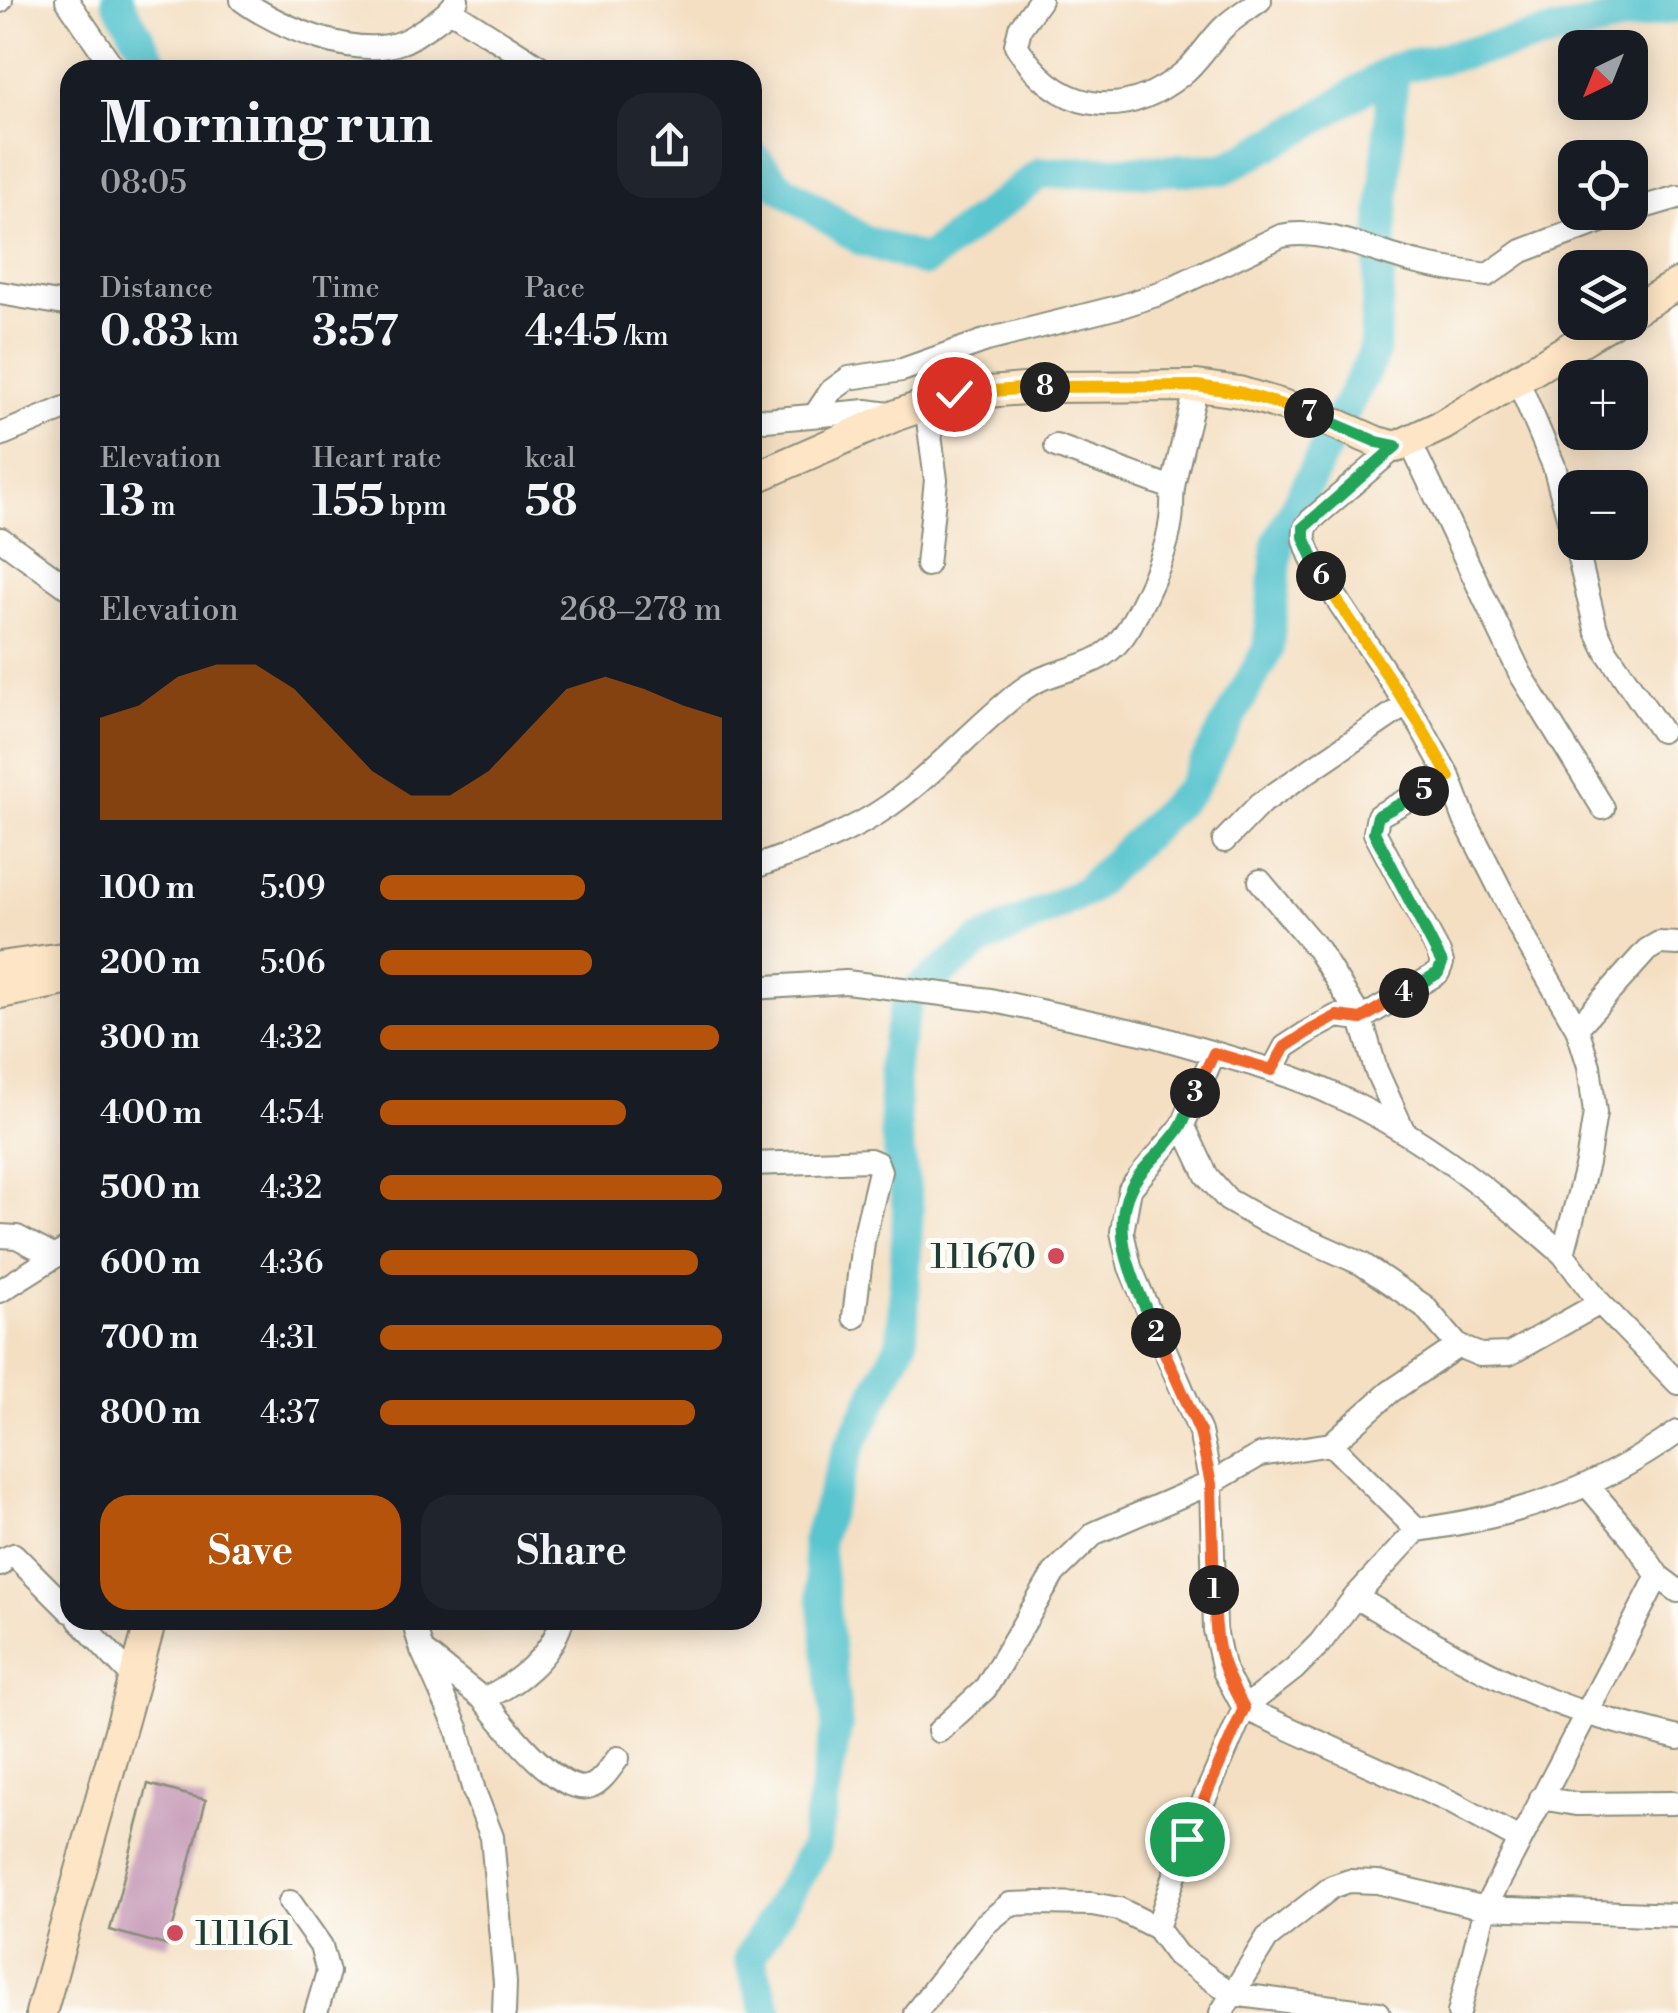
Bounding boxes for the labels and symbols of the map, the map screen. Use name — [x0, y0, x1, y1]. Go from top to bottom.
north arrow — [1558, 30, 1648, 120]
pin — [912, 352, 997, 437]
pin: 8 — [1020, 362, 1070, 412]
pin: 7 — [1284, 388, 1334, 438]
pin: 6 — [1296, 551, 1346, 601]
pin: 5 — [1399, 766, 1449, 816]
pin: 4 — [1379, 968, 1429, 1018]
pin: 3 — [1170, 1068, 1220, 1118]
place label: 111670 — [930, 1236, 1036, 1279]
marker: 111670 — [1045, 1245, 1067, 1267]
pin: 2 — [1131, 1308, 1181, 1358]
pin: 1 — [1189, 1565, 1239, 1615]
pin — [1145, 1797, 1230, 1882]
place label: 111161 — [195, 1913, 293, 1956]
marker: 111161 — [164, 1922, 186, 1944]

